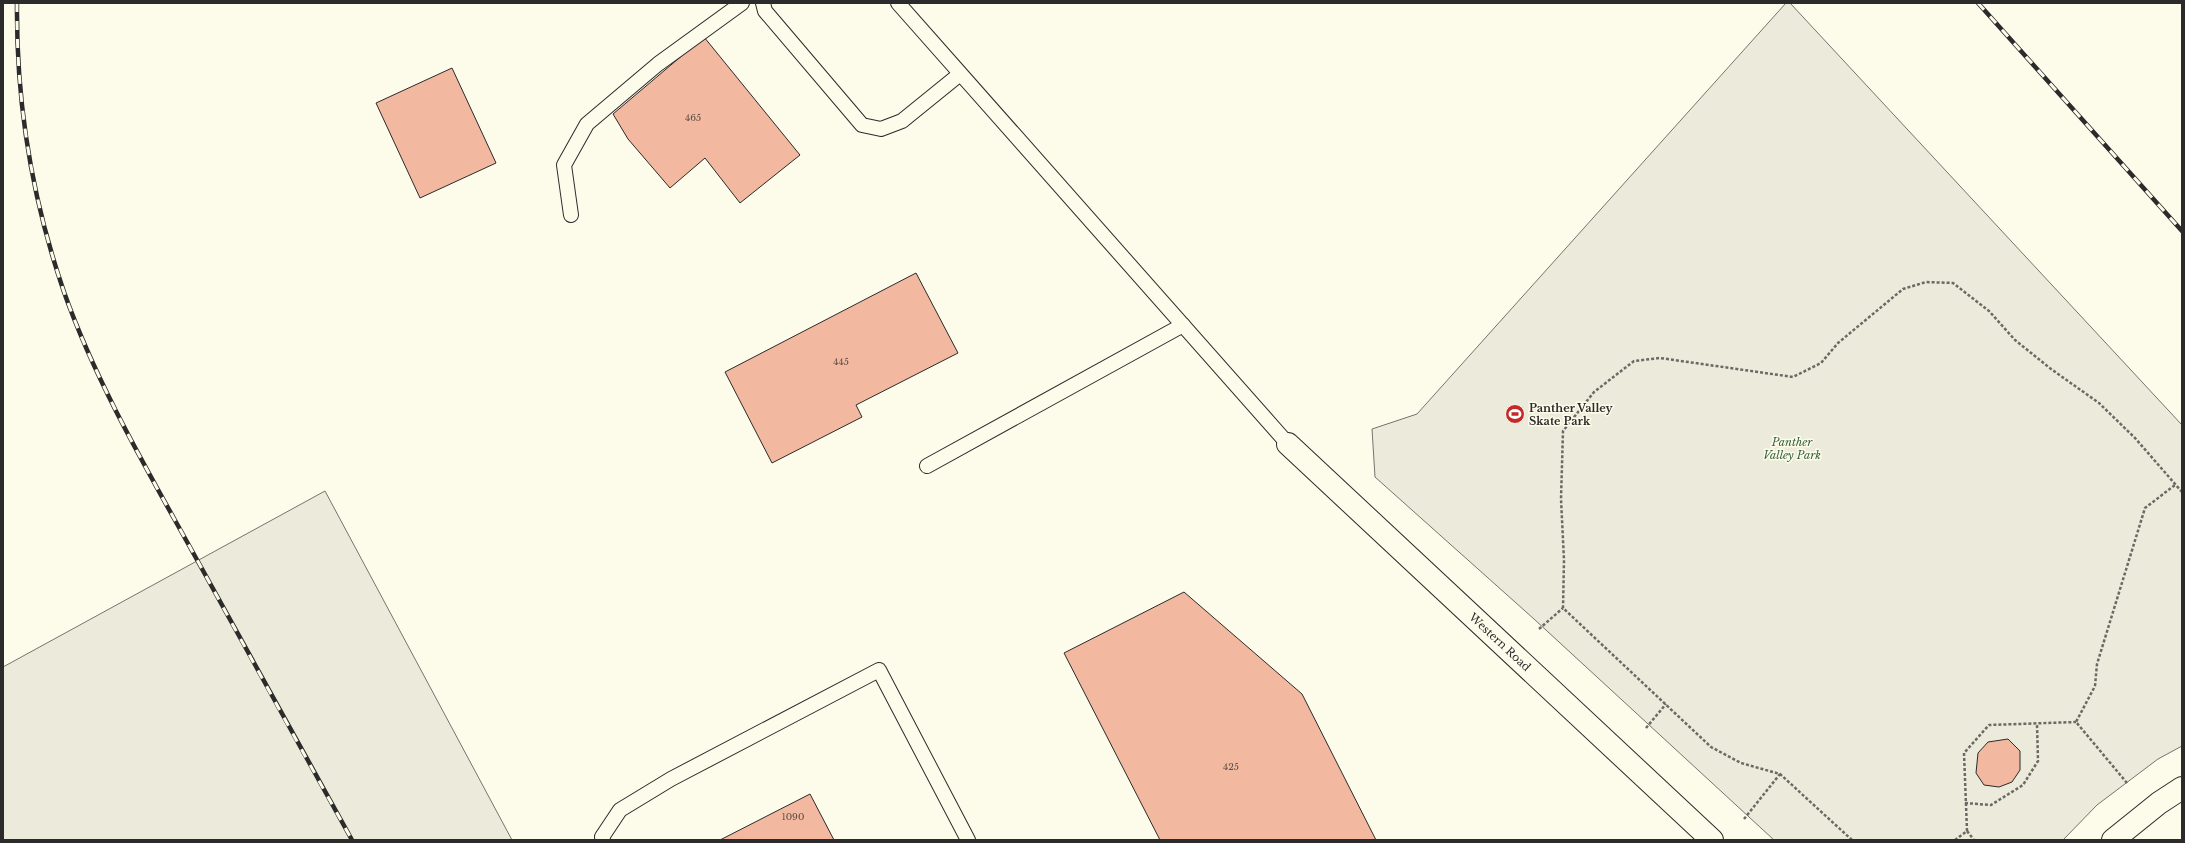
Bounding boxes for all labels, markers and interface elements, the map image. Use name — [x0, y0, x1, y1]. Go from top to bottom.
house number: 465 — [685, 112, 701, 123]
house number: 445 — [833, 356, 849, 367]
place label: Panther Valley Skate Park — [1529, 401, 1614, 428]
sports icon: Panther Valley Skate Park — [1504, 403, 1526, 425]
park label: Panther Valley Park — [1763, 435, 1821, 462]
street label: Western Road — [1466, 609, 1534, 674]
house number: 425 — [1223, 761, 1239, 772]
house number: 1090 — [782, 811, 804, 822]

